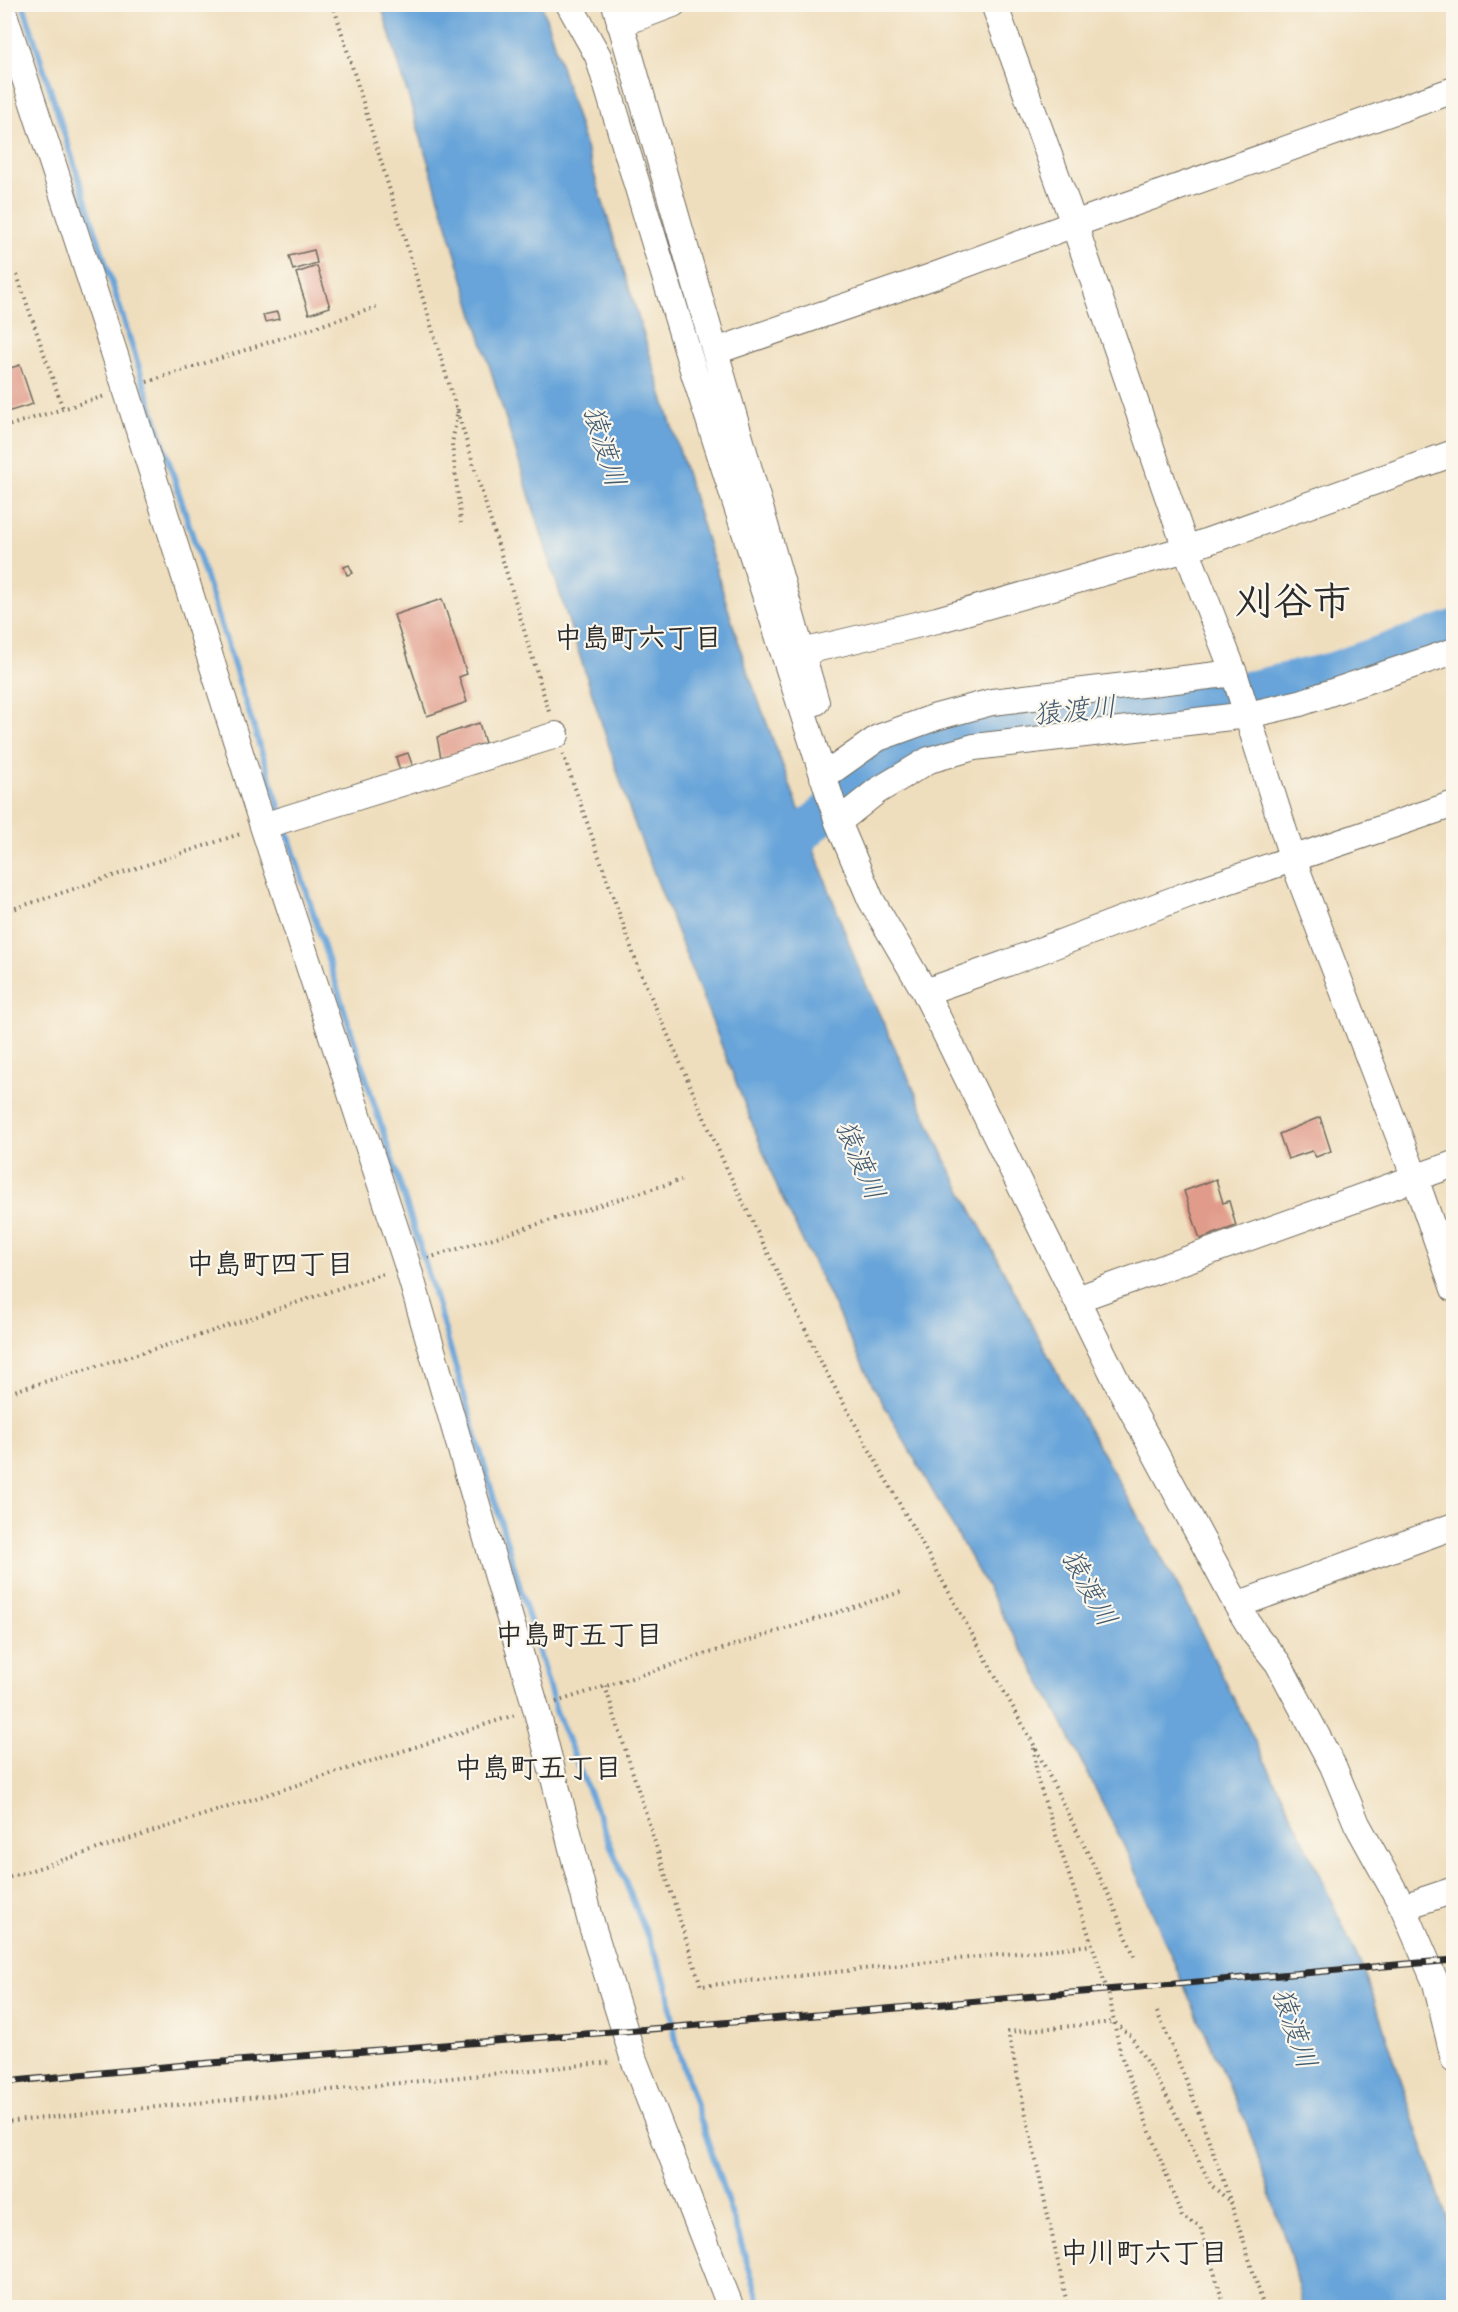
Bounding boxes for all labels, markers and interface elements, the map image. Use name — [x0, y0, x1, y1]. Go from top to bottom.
water label: 猿渡川 — [570, 401, 634, 493]
district label: 刈谷市 — [1234, 576, 1352, 633]
district label: 中島町六丁目 — [554, 620, 722, 661]
water label: 猿渡川 — [1031, 688, 1119, 738]
water label: 猿渡川 — [823, 1114, 893, 1208]
district label: 中島町四丁目 — [186, 1246, 354, 1287]
water label: 猿渡川 — [1049, 1542, 1125, 1636]
district label: 中島町五丁目 — [495, 1617, 663, 1658]
district label: 中島町五丁目 — [454, 1750, 622, 1791]
water label: 猿渡川 — [1259, 1983, 1325, 2075]
district label: 中川町六丁目 — [1060, 2235, 1228, 2276]

